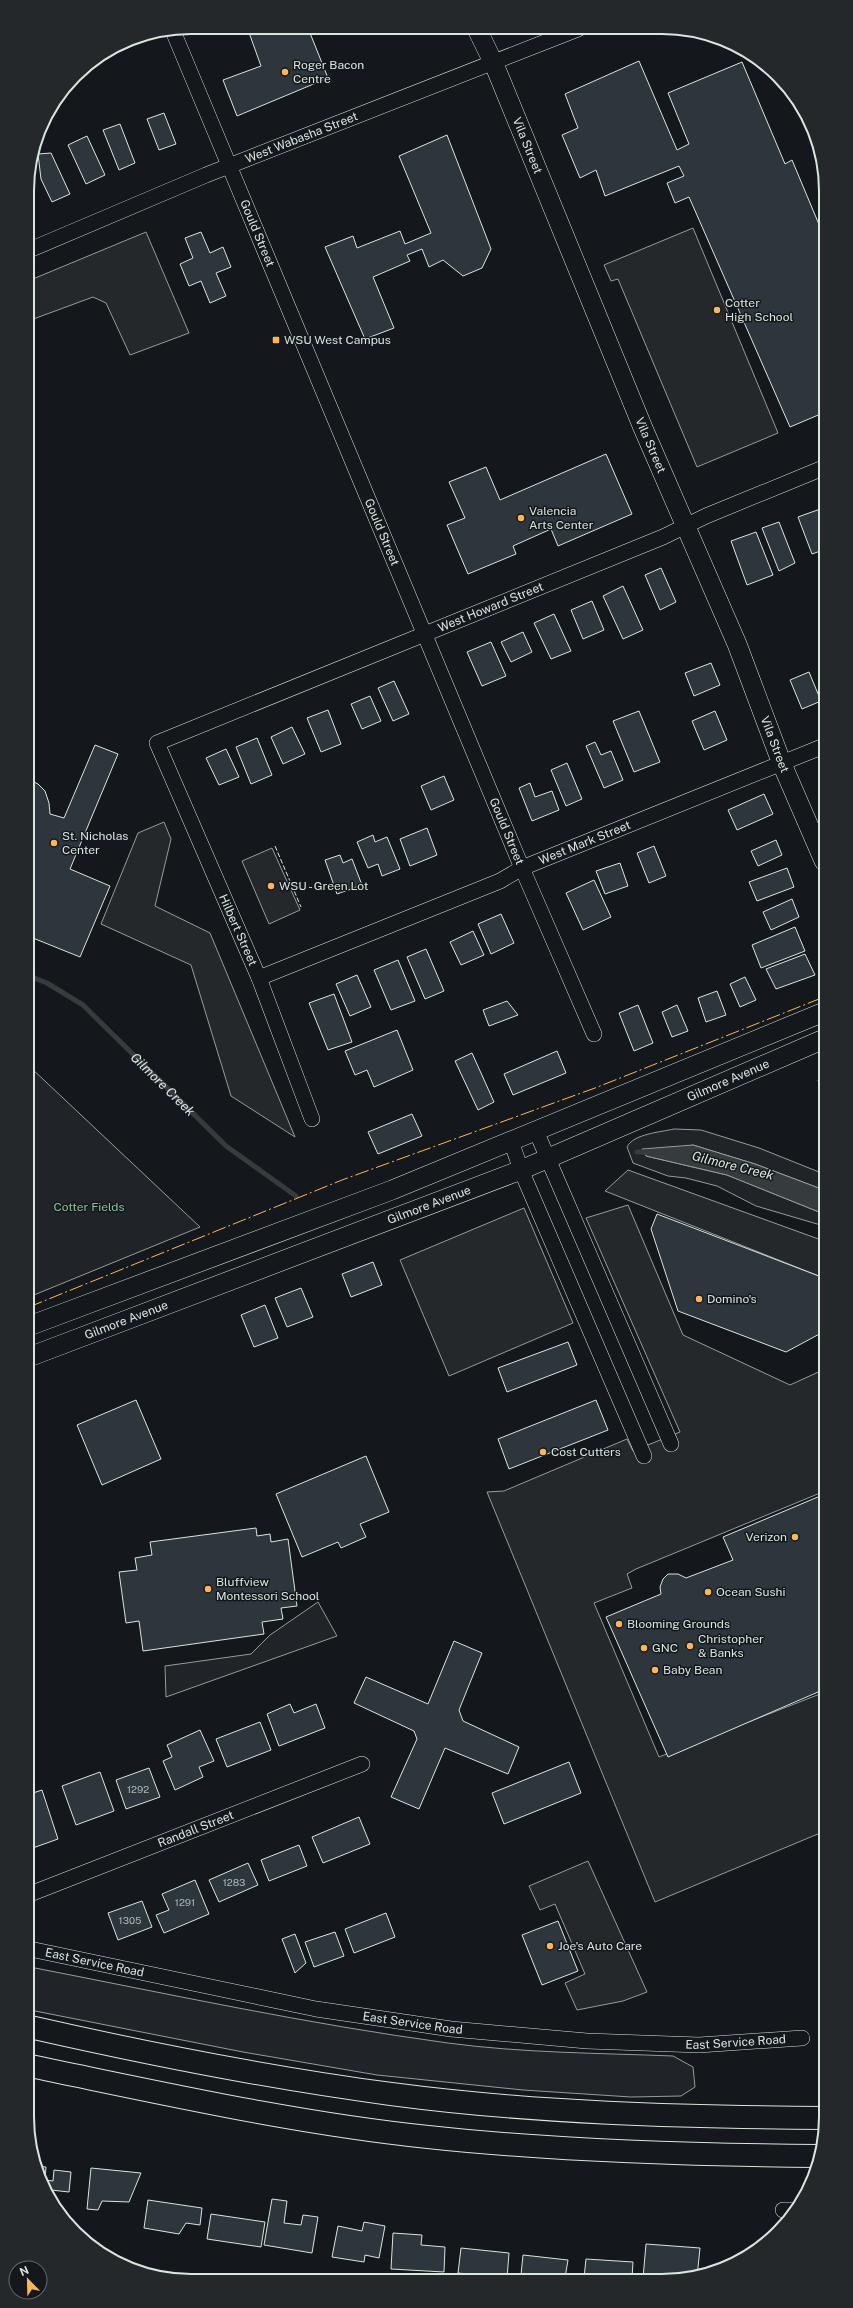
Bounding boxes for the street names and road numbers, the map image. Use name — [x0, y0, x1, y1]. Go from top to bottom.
street label: West Wabasha Street — [243, 109, 360, 166]
street label: Vila Street — [510, 115, 545, 176]
street label: Gould Street — [237, 198, 278, 269]
street label: Vila Street — [632, 415, 669, 476]
street label: Gould Street — [362, 497, 402, 568]
street label: West Howard Street — [436, 579, 546, 635]
street label: Vila Street — [758, 714, 792, 775]
street label: Gould Street — [487, 796, 527, 867]
street label: West Mark Street — [537, 818, 633, 867]
street label: Hilbert Street — [216, 892, 260, 968]
street label: Gilmore Avenue — [685, 1056, 772, 1104]
street label: Gilmore Avenue — [385, 1183, 473, 1227]
street label: Gilmore Avenue — [83, 1298, 170, 1342]
street label: Randall Street — [156, 1808, 236, 1850]
street label: East Service Road — [44, 1945, 145, 1980]
street label: East Service Road — [362, 2009, 463, 2037]
street label: East Service Road — [685, 2032, 786, 2052]

